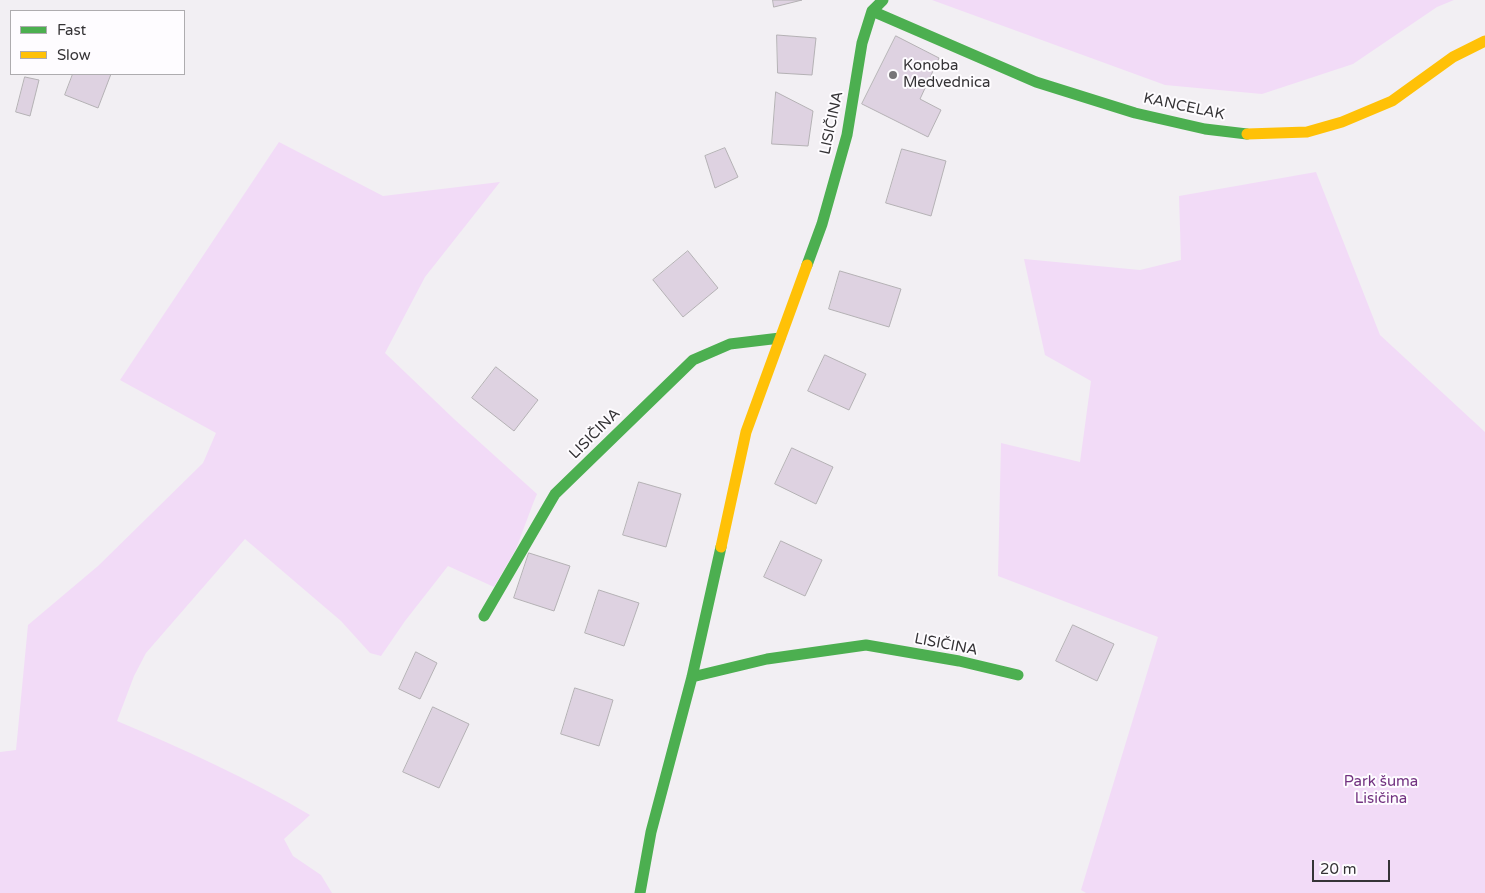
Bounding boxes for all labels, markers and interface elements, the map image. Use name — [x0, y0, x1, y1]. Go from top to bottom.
legend — [10, 10, 185, 75]
text: Fast — [57, 21, 86, 39]
text: Slow — [57, 46, 91, 64]
place label: Konoba Medvednica — [903, 57, 990, 92]
marker: Konoba Medvednica — [887, 69, 899, 81]
street label: LISIČINA — [817, 90, 847, 156]
street label: KANCELAK — [1142, 90, 1226, 124]
street label: LISIČINA — [566, 405, 624, 463]
street label: LISIČINA — [913, 630, 979, 660]
park label: Park šuma Lisičina — [1344, 773, 1418, 808]
scale bar — [1315, 850, 1392, 882]
text: 20 m — [1320, 860, 1357, 878]

